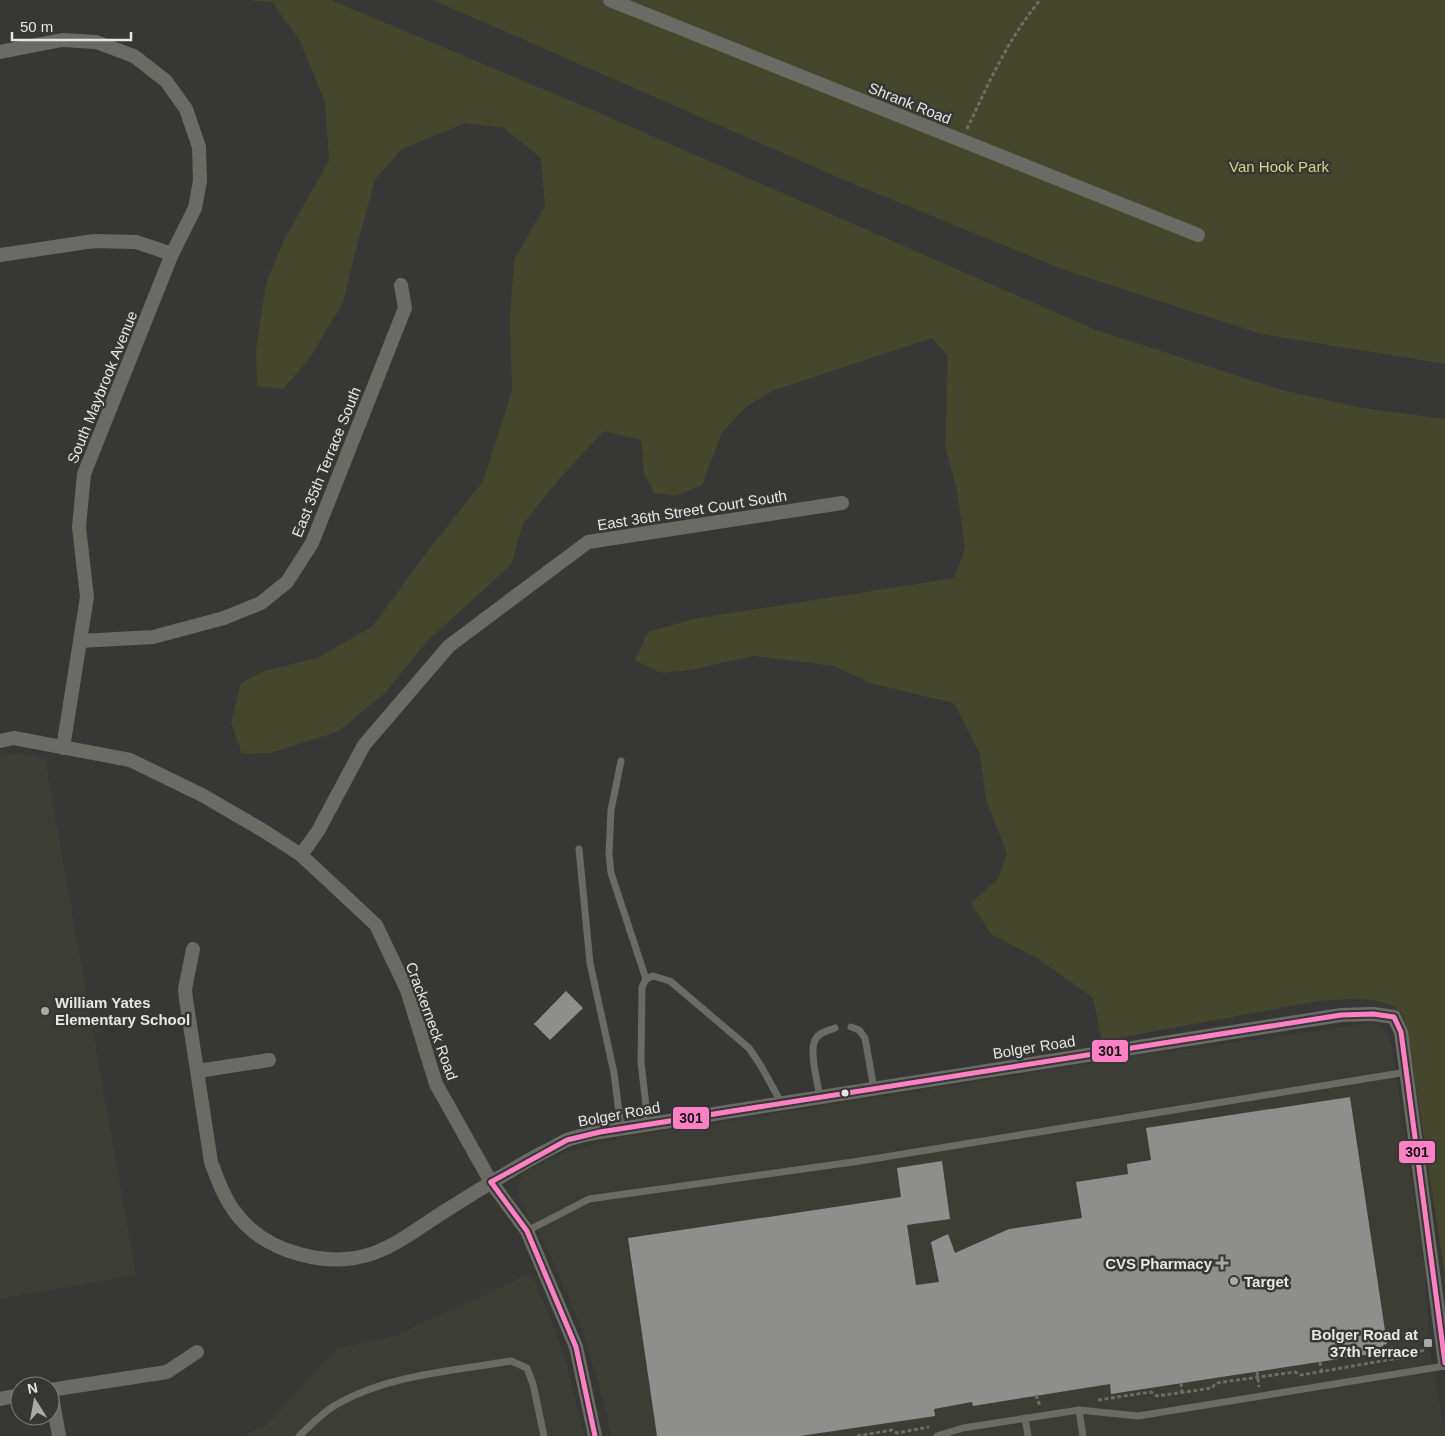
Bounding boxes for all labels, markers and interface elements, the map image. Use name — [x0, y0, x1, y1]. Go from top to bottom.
scale bar — [12, 10, 131, 42]
text: 50 m — [20, 18, 53, 35]
street label: Shrank Road — [866, 79, 954, 127]
park label: Van Hook Park — [1229, 158, 1329, 175]
street label: South Maybrook Avenue — [64, 308, 140, 466]
street label: East 35th Terrace South — [288, 384, 364, 540]
street label: East 36th Street Court South — [596, 487, 788, 533]
street label: Crackerneck Road — [403, 960, 461, 1082]
place label: William Yates Elementary School — [55, 994, 190, 1028]
marker: William Yates Elementary School — [39, 1005, 51, 1017]
street label: Bolger Road — [991, 1032, 1077, 1062]
line badge: 301 — [1091, 1039, 1129, 1063]
text: 301 — [1098, 1043, 1122, 1059]
unlabelled marker — [840, 1088, 850, 1098]
street label: Bolger Road — [576, 1098, 662, 1130]
line badge: 301 — [672, 1106, 710, 1130]
text: 301 — [679, 1110, 703, 1126]
line badge: 301 — [1398, 1140, 1436, 1164]
text: 301 — [1405, 1144, 1429, 1160]
place label: CVS Pharmacy — [1105, 1255, 1213, 1272]
marker: CVS Pharmacy — [1216, 1257, 1228, 1269]
place label: Target — [1244, 1273, 1289, 1290]
marker: Target — [1228, 1275, 1240, 1287]
place label: Bolger Road at 37th Terrace — [1311, 1326, 1418, 1360]
marker: Bolger Road at 37th Terrace — [1422, 1337, 1434, 1349]
north arrow — [10, 1376, 60, 1426]
text: N — [26, 1379, 39, 1397]

